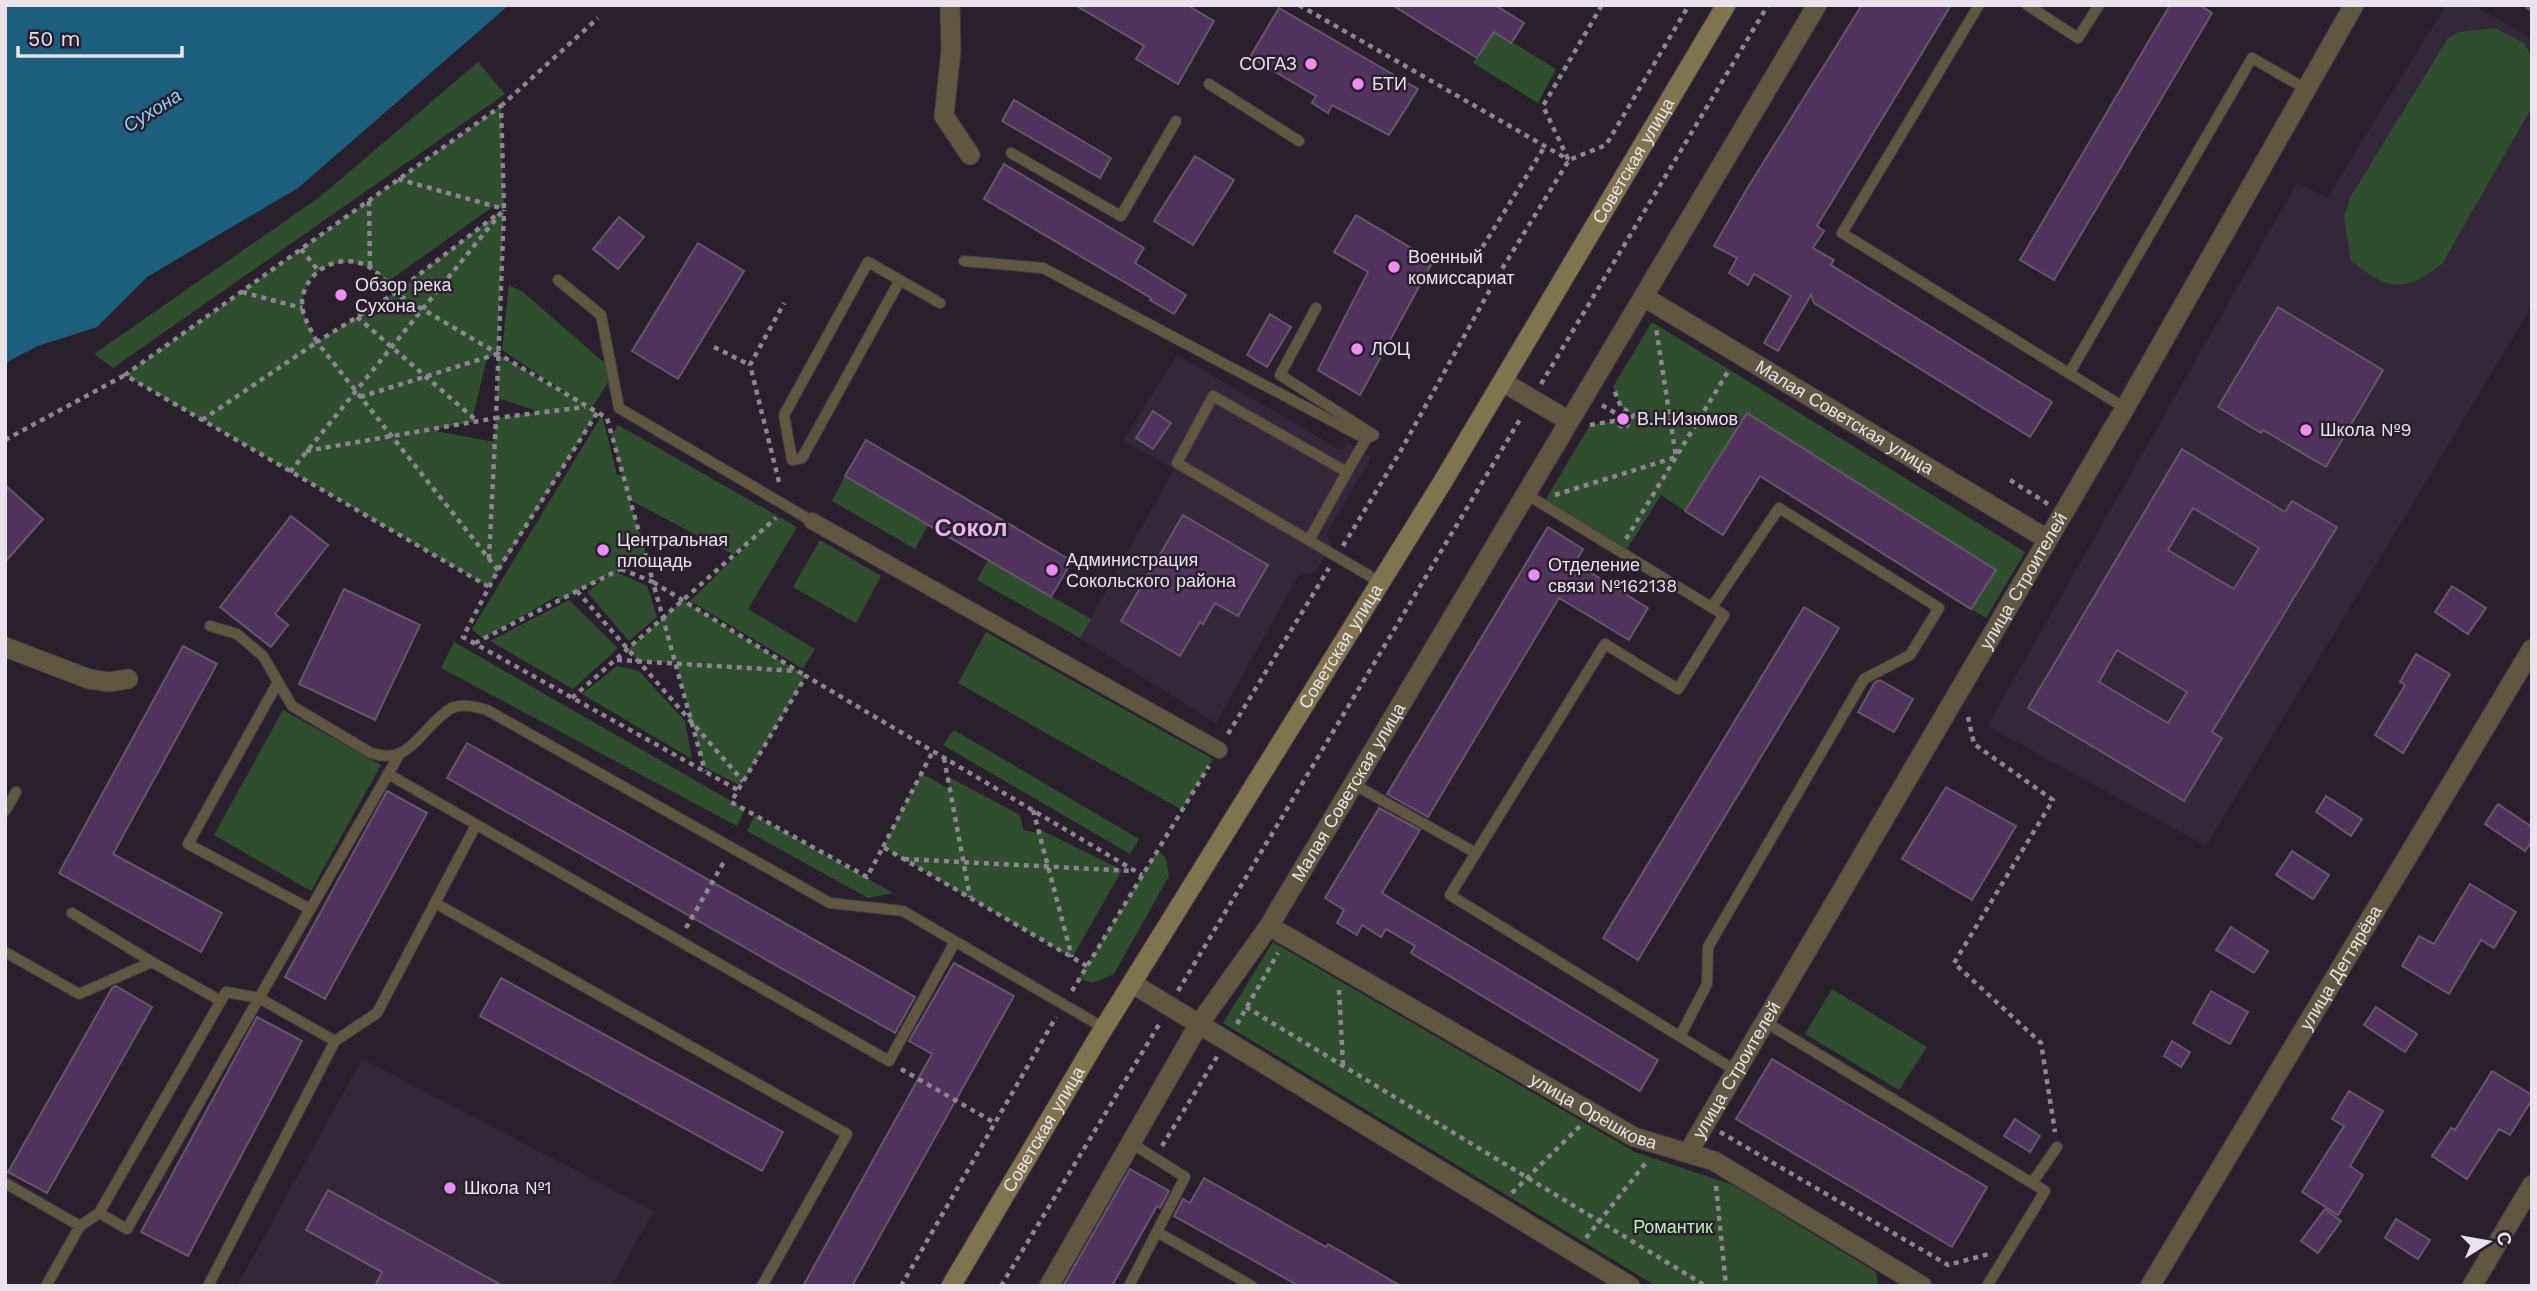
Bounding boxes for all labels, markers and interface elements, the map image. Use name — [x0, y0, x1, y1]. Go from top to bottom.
scale bar — [18, 14, 182, 58]
text: 50 m — [28, 26, 80, 51]
place label: СОГАЗ — [1239, 53, 1297, 74]
marker: СОГАЗ — [1303, 56, 1319, 72]
place label: БТИ — [1372, 73, 1407, 94]
marker: БТИ — [1350, 76, 1366, 92]
water label: Сухона — [119, 84, 185, 137]
street label: Советская улица — [1588, 93, 1679, 227]
place label: Военный комиссариат — [1408, 246, 1514, 288]
marker: Военный комиссариат — [1386, 259, 1402, 275]
place label: Обзор река Сухона — [355, 274, 452, 316]
marker: Обзор река Сухона — [333, 287, 349, 303]
place label: ЛОЦ — [1371, 338, 1410, 359]
marker: ЛОЦ — [1349, 341, 1365, 357]
street label: Малая Советская улица — [1752, 355, 1939, 479]
place label: В.Н.Изюмов — [1637, 408, 1738, 429]
marker: В.Н.Изюмов — [1615, 411, 1631, 427]
place label: Школа №9 — [2320, 419, 2412, 440]
marker: Школа №9 — [2298, 422, 2314, 438]
street label: улица Строителей — [1975, 509, 2071, 653]
district label: Сокол — [935, 514, 1008, 542]
place label: Центральная площадь — [617, 529, 728, 571]
marker: Центральная площадь — [595, 542, 611, 558]
place label: Администрация Сокольского района — [1066, 549, 1237, 591]
place label: Отделение связи №162138 — [1548, 554, 1677, 596]
marker: Администрация Сокольского района — [1044, 562, 1060, 578]
marker: Отделение связи №162138 — [1526, 567, 1542, 583]
street label: Советская улица — [1294, 579, 1387, 712]
street label: Малая Советская улица — [1287, 698, 1410, 885]
street label: улица Дегтярёва — [2295, 900, 2386, 1034]
street label: улица Строителей — [1688, 998, 1784, 1142]
street label: Советская улица — [998, 1062, 1089, 1196]
street label: улица Орешкова — [1526, 1068, 1660, 1154]
place label: Школа №1 — [464, 1177, 552, 1198]
marker: Школа №1 — [442, 1180, 458, 1196]
north arrow — [2453, 1207, 2523, 1277]
park label: Романтик — [1633, 1216, 1713, 1237]
text: С — [2492, 1230, 2517, 1248]

